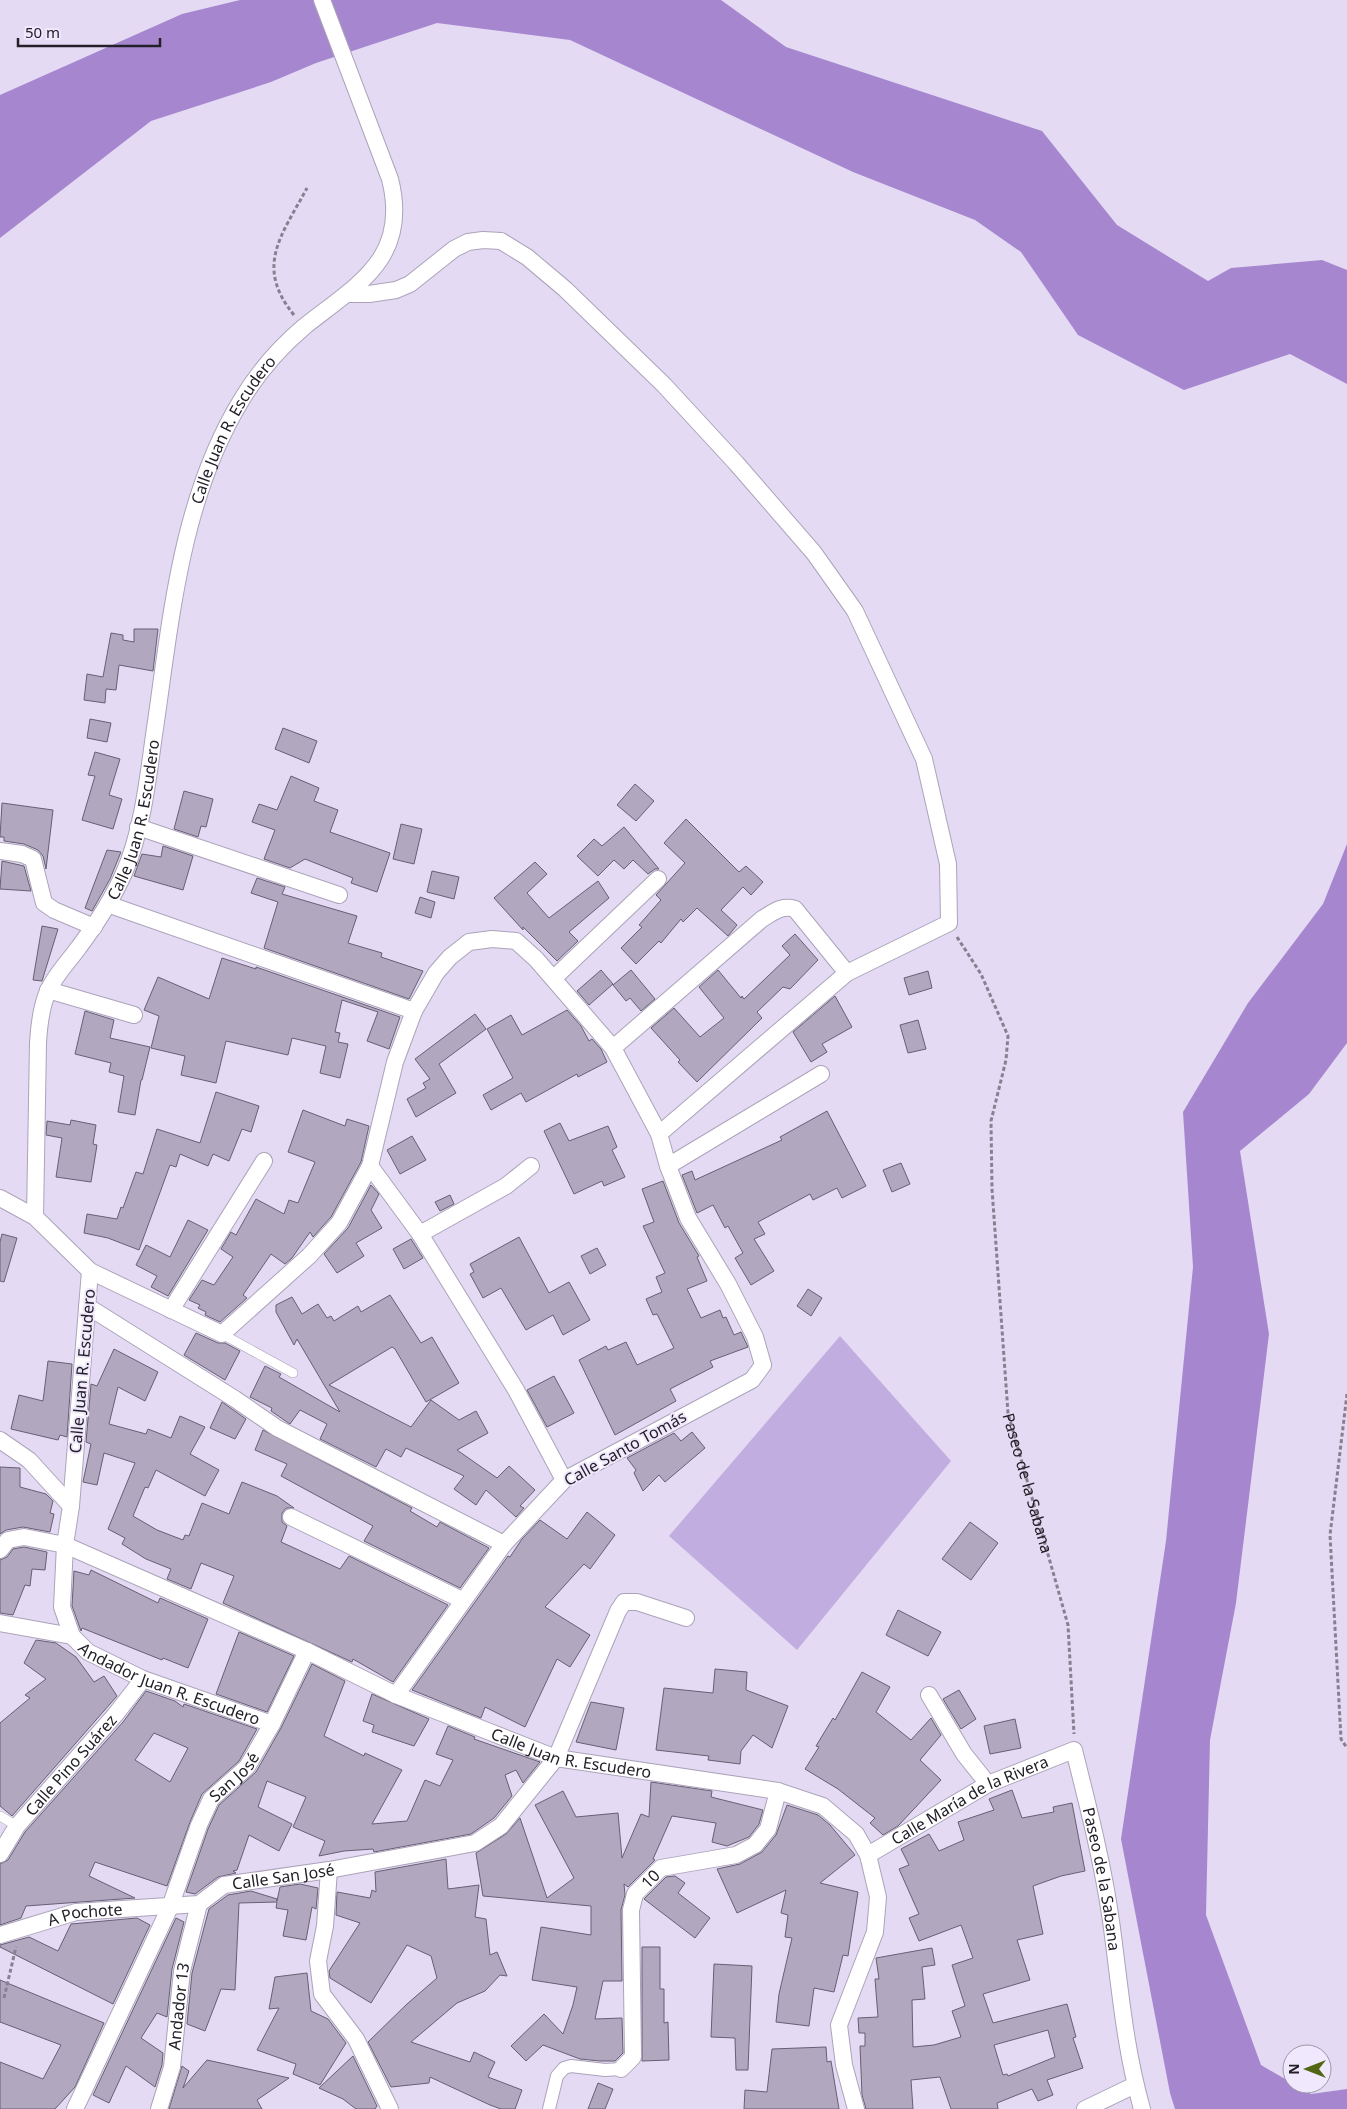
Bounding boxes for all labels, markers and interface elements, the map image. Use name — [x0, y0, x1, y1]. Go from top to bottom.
scale bar — [18, 15, 160, 47]
text: 50 m — [25, 22, 60, 42]
street label: Calle Juan R. Escudero — [186, 351, 281, 507]
street label: Calle Juan R. Escudero — [101, 738, 164, 904]
street label: Calle Juan R. Escudero — [64, 1288, 100, 1454]
street label: Calle Santo Tomás — [560, 1405, 690, 1491]
street label: Paseo de la Sabana — [997, 1410, 1058, 1556]
street label: Andador Juan R. Escudero — [73, 1637, 263, 1730]
street label: Calle Pino Suárez — [20, 1710, 122, 1821]
street label: Calle Juan R. Escudero — [488, 1722, 653, 1783]
street label: San José — [204, 1748, 264, 1807]
street label: Calle María de la Rivera — [887, 1750, 1052, 1850]
street label: Paseo de la Sabana — [1078, 1805, 1126, 1952]
street label: Calle San José — [231, 1858, 336, 1895]
street label: 10 — [636, 1865, 664, 1893]
street label: A Pochote — [45, 1898, 123, 1931]
street label: Andador 13 — [163, 1960, 195, 2051]
north arrow — [1282, 2044, 1332, 2094]
text: N — [1284, 2063, 1303, 2075]

